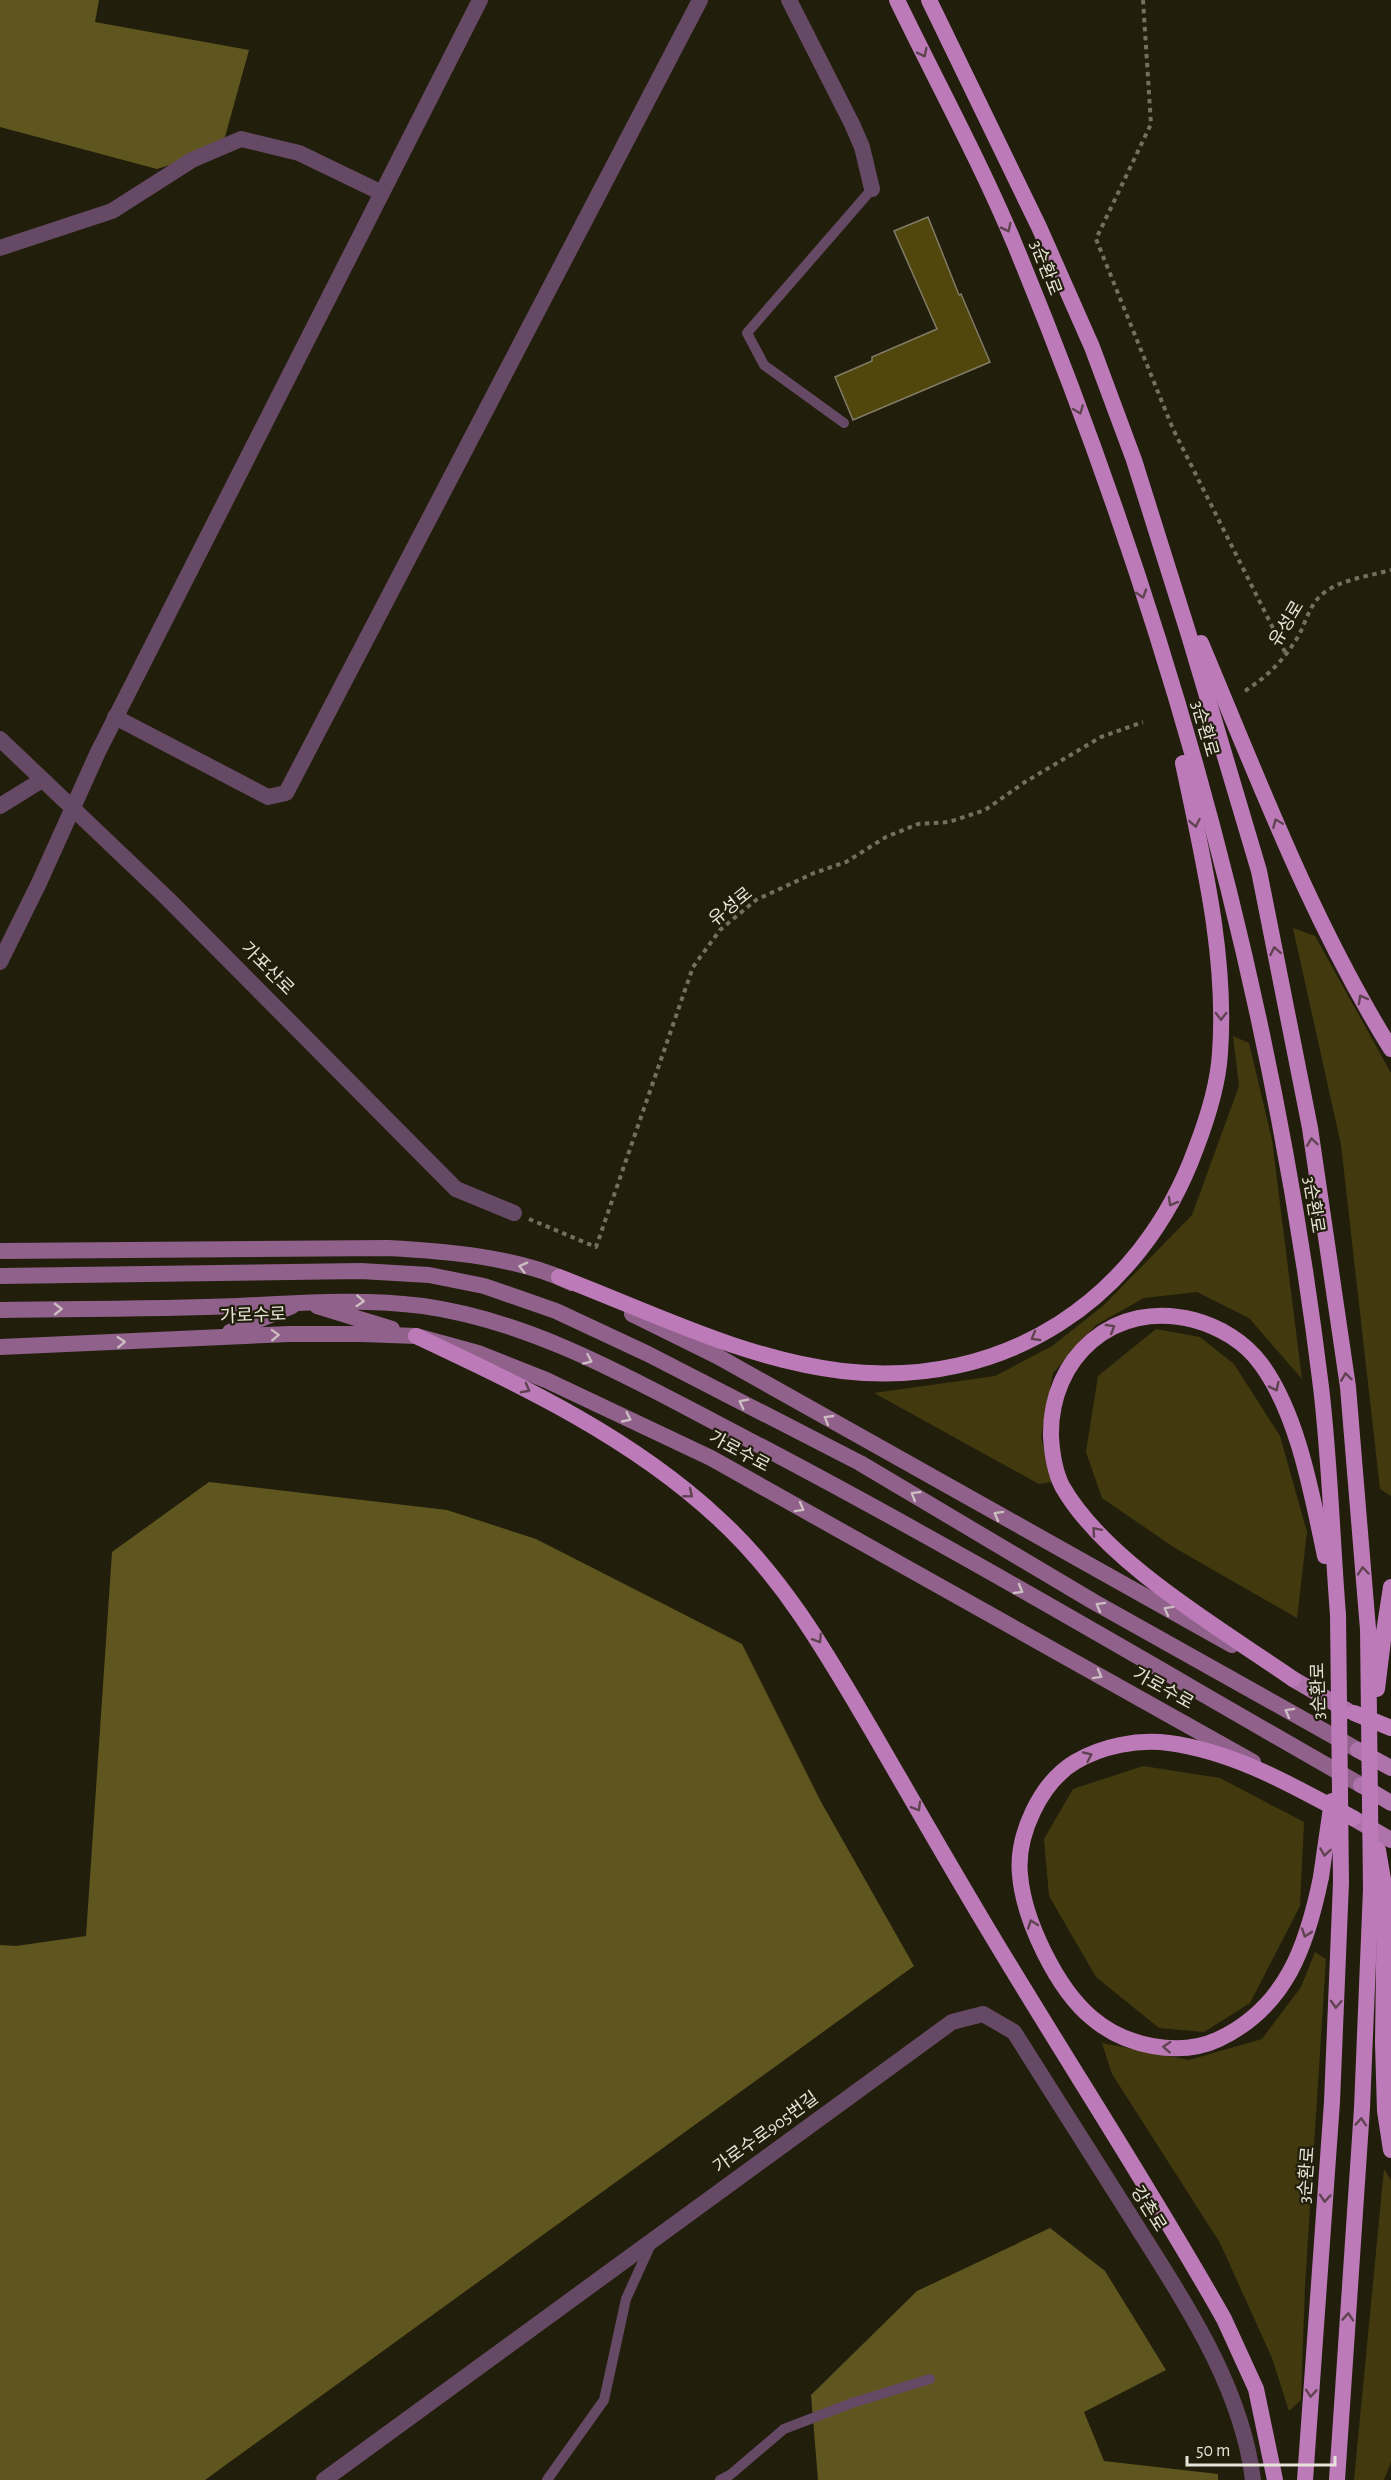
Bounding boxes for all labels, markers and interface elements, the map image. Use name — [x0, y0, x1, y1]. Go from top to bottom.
one-way arrow — [915, 46, 927, 57]
one-way arrow — [1000, 222, 1012, 233]
street label: 3순환로 — [1026, 237, 1066, 298]
one-way arrow — [1072, 404, 1084, 415]
one-way arrow — [1135, 588, 1147, 599]
street label: 유성로 — [1266, 598, 1308, 650]
street label: 3순환로 — [1187, 699, 1222, 759]
one-way arrow — [1188, 817, 1201, 827]
one-way arrow — [1272, 819, 1284, 830]
street label: 유성로 — [705, 884, 756, 930]
street label: 가포산로 — [237, 939, 297, 999]
one-way arrow — [1269, 946, 1282, 956]
one-way arrow — [1357, 995, 1369, 1005]
one-way arrow — [1215, 1011, 1227, 1020]
one-way arrow — [1307, 1138, 1319, 1147]
street label: 3순환로 — [1300, 1175, 1328, 1235]
one-way arrow — [1168, 1196, 1179, 1206]
one-way arrow — [518, 1262, 528, 1275]
one-way arrow — [356, 1294, 365, 1307]
one-way arrow — [54, 1303, 63, 1315]
street label: 가로수로 — [220, 1305, 286, 1326]
one-way arrow — [1105, 1324, 1115, 1335]
one-way arrow — [270, 1328, 279, 1341]
one-way arrow — [1031, 1330, 1041, 1341]
one-way arrow — [117, 1336, 126, 1349]
one-way arrow — [581, 1352, 592, 1364]
one-way arrow — [1341, 1372, 1353, 1381]
one-way arrow — [1267, 1380, 1279, 1391]
one-way arrow — [519, 1382, 530, 1393]
one-way arrow — [739, 1399, 750, 1410]
one-way arrow — [620, 1411, 631, 1423]
one-way arrow — [824, 1415, 834, 1426]
street label: 가로수로 — [706, 1428, 773, 1475]
one-way arrow — [682, 1487, 693, 1498]
one-way arrow — [911, 1491, 921, 1503]
one-way arrow — [794, 1500, 804, 1512]
one-way arrow — [994, 1511, 1004, 1522]
one-way arrow — [1092, 1527, 1103, 1538]
one-way arrow — [1357, 1567, 1370, 1576]
one-way arrow — [1013, 1582, 1023, 1594]
one-way arrow — [1096, 1602, 1107, 1613]
one-way arrow — [1164, 1606, 1175, 1617]
one-way arrow — [811, 1633, 823, 1643]
street label: 3순환로 — [1308, 1662, 1328, 1720]
street label: 가로수로 — [1130, 1664, 1197, 1713]
one-way arrow — [1092, 1668, 1102, 1679]
one-way arrow — [1285, 1707, 1295, 1719]
one-way arrow — [1081, 1752, 1092, 1764]
one-way arrow — [909, 1801, 921, 1812]
one-way arrow — [1319, 1847, 1331, 1857]
one-way arrow — [1027, 1919, 1040, 1929]
one-way arrow — [1301, 1927, 1314, 1938]
one-way arrow — [1330, 1999, 1342, 2008]
one-way arrow — [1163, 2041, 1172, 2054]
street label: 가로수로905번길 — [710, 2088, 822, 2177]
one-way arrow — [1354, 2118, 1367, 2127]
street label: 3순환로 — [1294, 2146, 1318, 2204]
street label: 강촌로 — [1127, 2182, 1170, 2235]
one-way arrow — [1319, 2194, 1332, 2203]
one-way arrow — [1341, 2312, 1354, 2321]
one-way arrow — [1305, 2388, 1318, 2397]
scale bar — [1187, 2429, 1336, 2467]
text: 50 m — [1196, 2442, 1230, 2460]

